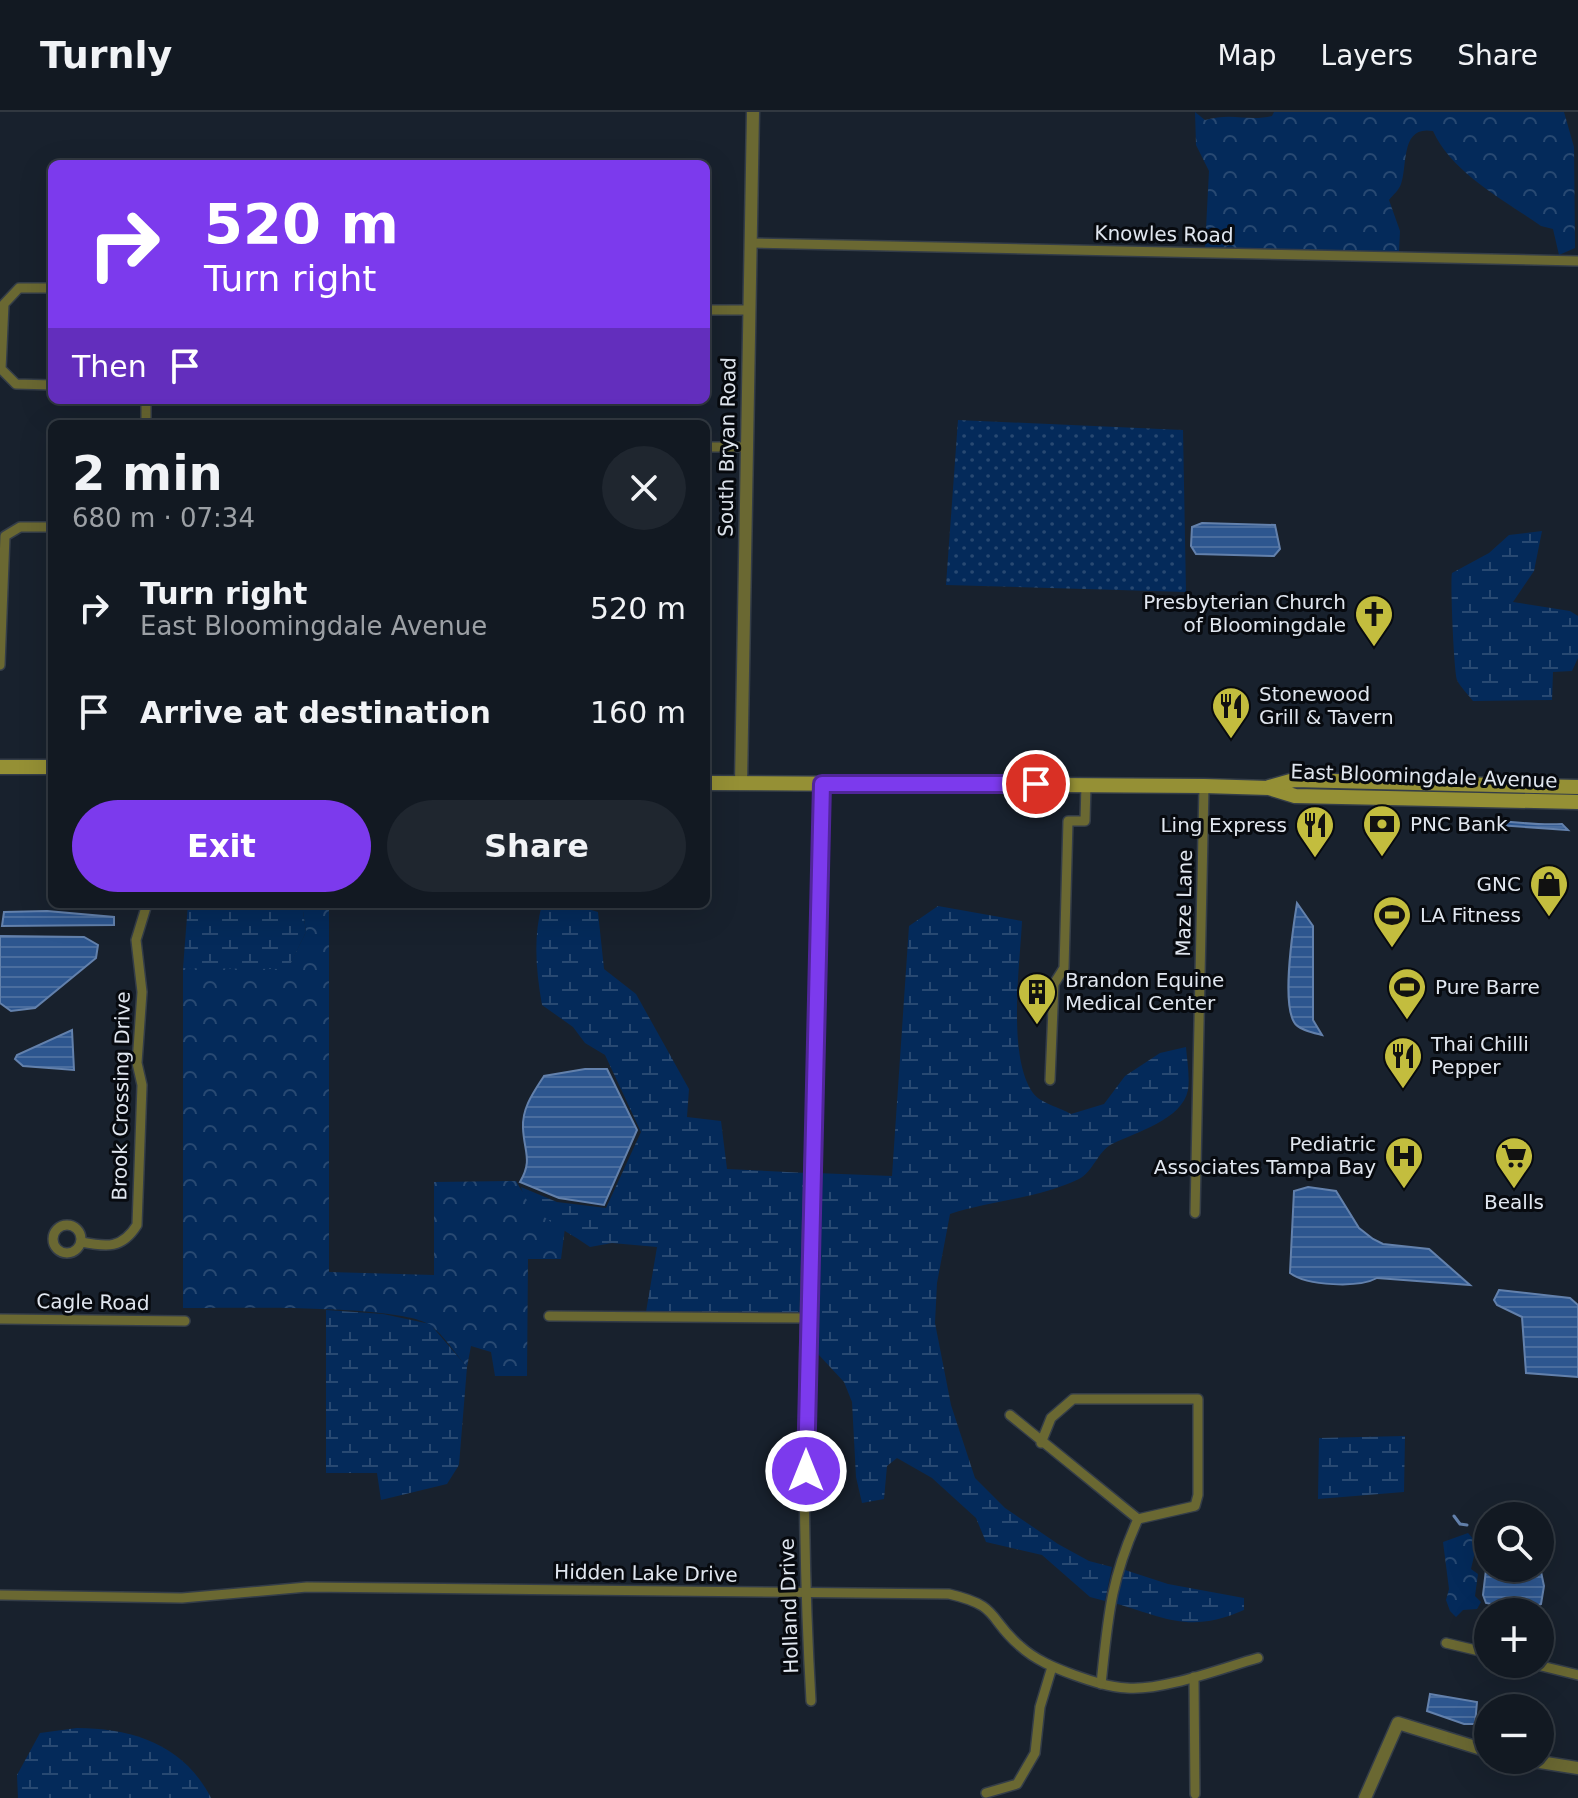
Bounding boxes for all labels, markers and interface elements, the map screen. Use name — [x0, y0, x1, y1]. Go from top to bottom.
text: Turnly — [40, 33, 172, 77]
text: Map — [1217, 39, 1277, 72]
text: Layers — [1321, 39, 1413, 72]
text: Share — [1457, 39, 1538, 72]
text: 520 m — [204, 191, 399, 256]
icon: right — [72, 192, 176, 296]
street label: Knowles Road — [1094, 221, 1234, 247]
text: Turn right — [204, 258, 376, 299]
icon: arrive — [163, 344, 207, 388]
text: Then — [72, 349, 147, 384]
street label: South Bryan Road — [713, 357, 741, 537]
text: 2 min — [72, 445, 223, 501]
button: close — [602, 446, 686, 530]
text: 680 m · 07:34 — [72, 503, 255, 533]
text: Turn right — [140, 576, 307, 611]
icon: right — [72, 586, 116, 630]
place label: Presbyterian Church of Bloomingdale — [1143, 590, 1346, 637]
text: 520 m — [590, 591, 686, 626]
church icon: Presbyterian Church of Bloomingdale — [1353, 593, 1395, 648]
text: East Bloomingdale Avenue — [140, 611, 487, 641]
place label: Stonewood Grill & Tavern — [1259, 682, 1394, 729]
restaurant icon: Stonewood Grill & Tavern — [1210, 685, 1252, 740]
icon: arrive — [72, 690, 116, 734]
text: Arrive at destination — [140, 695, 491, 730]
text: 160 m — [590, 695, 686, 730]
pin — [1002, 750, 1070, 818]
street label: East Bloomingdale Avenue — [1290, 759, 1558, 793]
icon: arrive — [1014, 762, 1058, 806]
button: Exit — [72, 800, 371, 892]
button: Share — [387, 800, 686, 892]
bank icon: PNC Bank — [1361, 803, 1403, 858]
restaurant icon: Ling Express — [1294, 804, 1336, 859]
place label: PNC Bank — [1410, 812, 1508, 836]
place label: Ling Express — [1160, 813, 1287, 837]
street label: Maze Lane — [1171, 849, 1197, 957]
shop icon: GNC — [1528, 863, 1570, 918]
place label: GNC — [1477, 872, 1521, 896]
sports icon: LA Fitness — [1371, 894, 1413, 949]
place label: LA Fitness — [1420, 903, 1521, 927]
sports icon: Pure Barre — [1386, 966, 1428, 1021]
place label: Brandon Equine Medical Center — [1065, 968, 1224, 1015]
building icon: Brandon Equine Medical Center — [1016, 971, 1058, 1026]
place label: Pure Barre — [1435, 975, 1540, 999]
street label: Brook Crossing Drive — [107, 991, 135, 1201]
place label: Thai Chilli Pepper — [1430, 1032, 1529, 1079]
restaurant icon: Thai Chilli Pepper — [1382, 1035, 1424, 1090]
place label: Pediatric Associates Tampa Bay — [1154, 1132, 1376, 1179]
hospital icon: Pediatric Associates Tampa Bay — [1383, 1135, 1425, 1190]
supermarket icon: Bealls — [1493, 1135, 1535, 1190]
place label: Bealls — [1484, 1190, 1544, 1214]
street label: Cagle Road — [36, 1289, 150, 1315]
position arrow — [764, 1429, 848, 1513]
map controls — [1474, 1502, 1554, 1774]
button: search — [1474, 1502, 1554, 1582]
street label: Holland Drive — [775, 1538, 803, 1674]
street label: Hidden Lake Drive — [554, 1559, 738, 1587]
button: + — [1474, 1598, 1554, 1678]
button: − — [1474, 1694, 1554, 1774]

